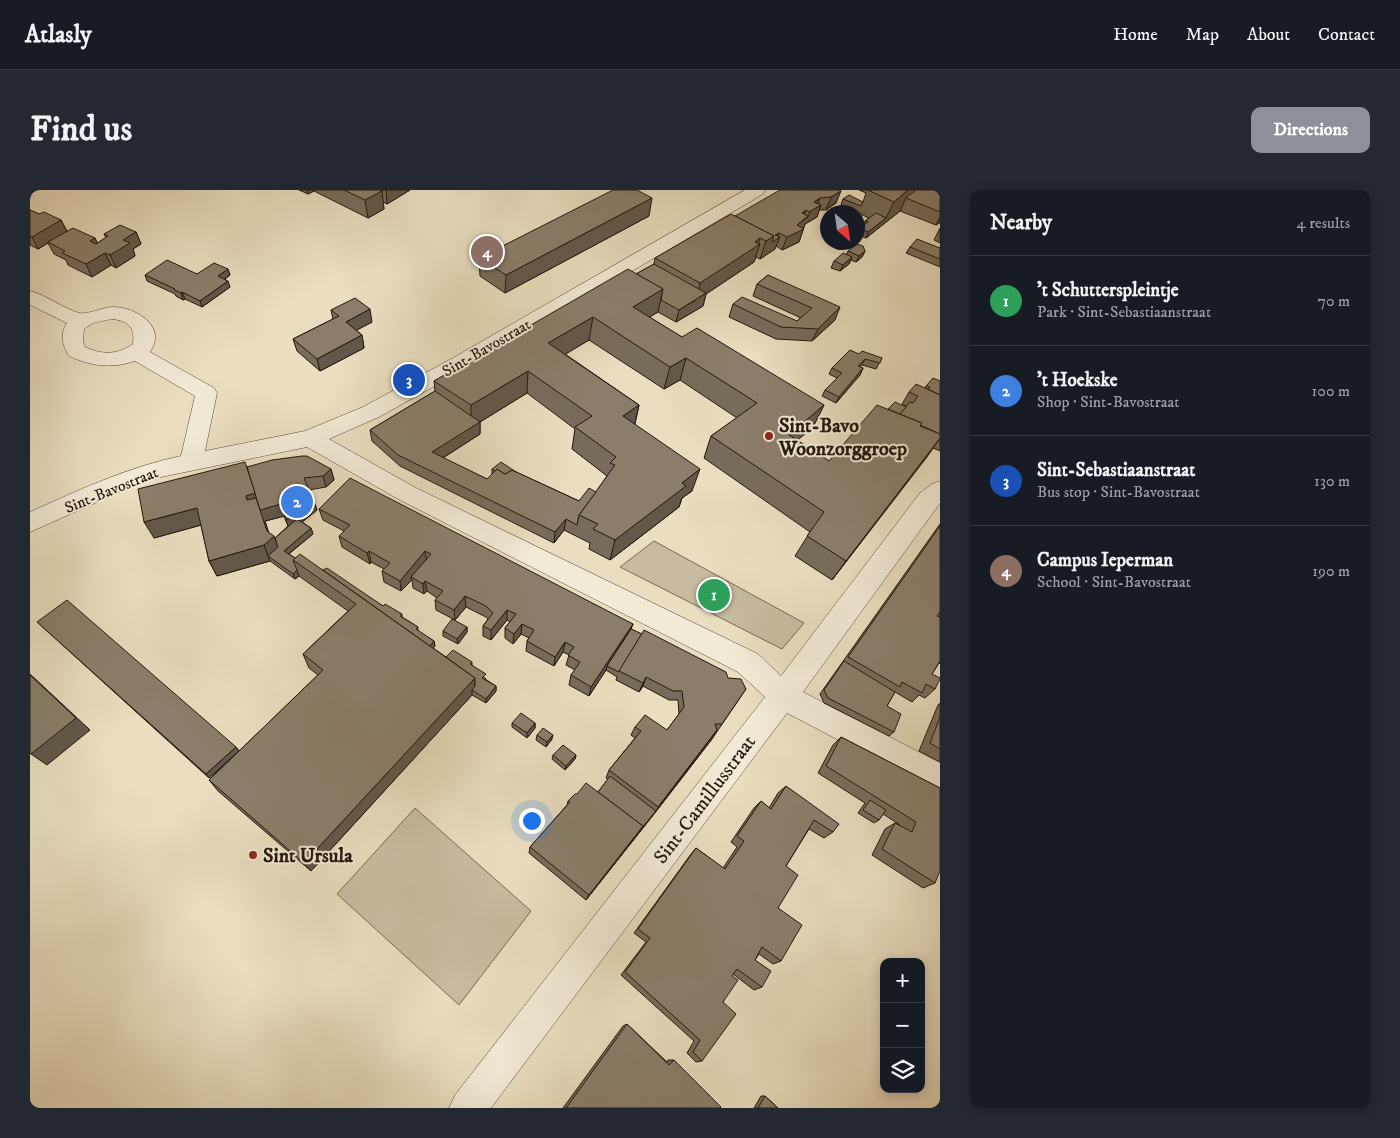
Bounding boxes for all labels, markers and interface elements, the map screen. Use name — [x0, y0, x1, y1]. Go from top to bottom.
text: Atlasly — [25, 20, 92, 50]
text: Home — [1113, 24, 1158, 46]
text: Map — [1186, 24, 1219, 46]
text: About — [1247, 24, 1290, 46]
text: Contact — [1318, 24, 1375, 46]
button: Directions — [1251, 107, 1370, 153]
text: Find us — [30, 108, 132, 152]
north arrow — [820, 205, 865, 250]
text: Nearby — [990, 210, 1052, 236]
text: 4 results — [1297, 213, 1350, 233]
pin: 4 — [471, 233, 503, 271]
text: 't Schutterspleintje — [1037, 279, 1179, 302]
text: 1 — [1003, 291, 1009, 311]
text: 70 m — [1318, 291, 1350, 311]
text: Park · Sint-Sebastiaanstraat — [1037, 302, 1211, 322]
street label: Sint-Bavostraat — [439, 314, 534, 381]
pin: 3 — [393, 361, 425, 399]
text: 't Hoekske — [1037, 369, 1118, 392]
text: 2 — [1002, 381, 1010, 401]
text: 100 m — [1312, 381, 1350, 401]
text: Shop · Sint-Bavostraat — [1037, 392, 1179, 412]
place label: Sint-Bavo Woonzorggroep — [778, 414, 907, 462]
marker: Sint-Bavo Woonzorggroep — [763, 430, 775, 442]
text: Sint-Sebastiaanstraat — [1037, 459, 1195, 482]
street label: Sint-Bavostraat — [62, 462, 161, 518]
text: 3 — [1003, 471, 1009, 491]
text: 130 m — [1314, 471, 1350, 491]
text: Bus stop · Sint-Bavostraat — [1037, 482, 1200, 502]
pin: 2 — [281, 483, 313, 521]
text: Campus Ieperman — [1037, 549, 1173, 572]
text: 4 — [1001, 561, 1011, 581]
text: 190 m — [1312, 561, 1350, 581]
text: School · Sint-Bavostraat — [1037, 572, 1191, 592]
pin: 1 — [698, 576, 730, 614]
street label: Sint-Camillusstraat — [649, 731, 762, 869]
your location — [519, 808, 545, 834]
place label: Sint Ursula — [263, 844, 353, 869]
marker: Sint Ursula — [247, 849, 259, 861]
map controls — [880, 958, 925, 1093]
button: + — [880, 958, 925, 1003]
button: − — [880, 1003, 925, 1048]
button: layers — [880, 1048, 925, 1093]

